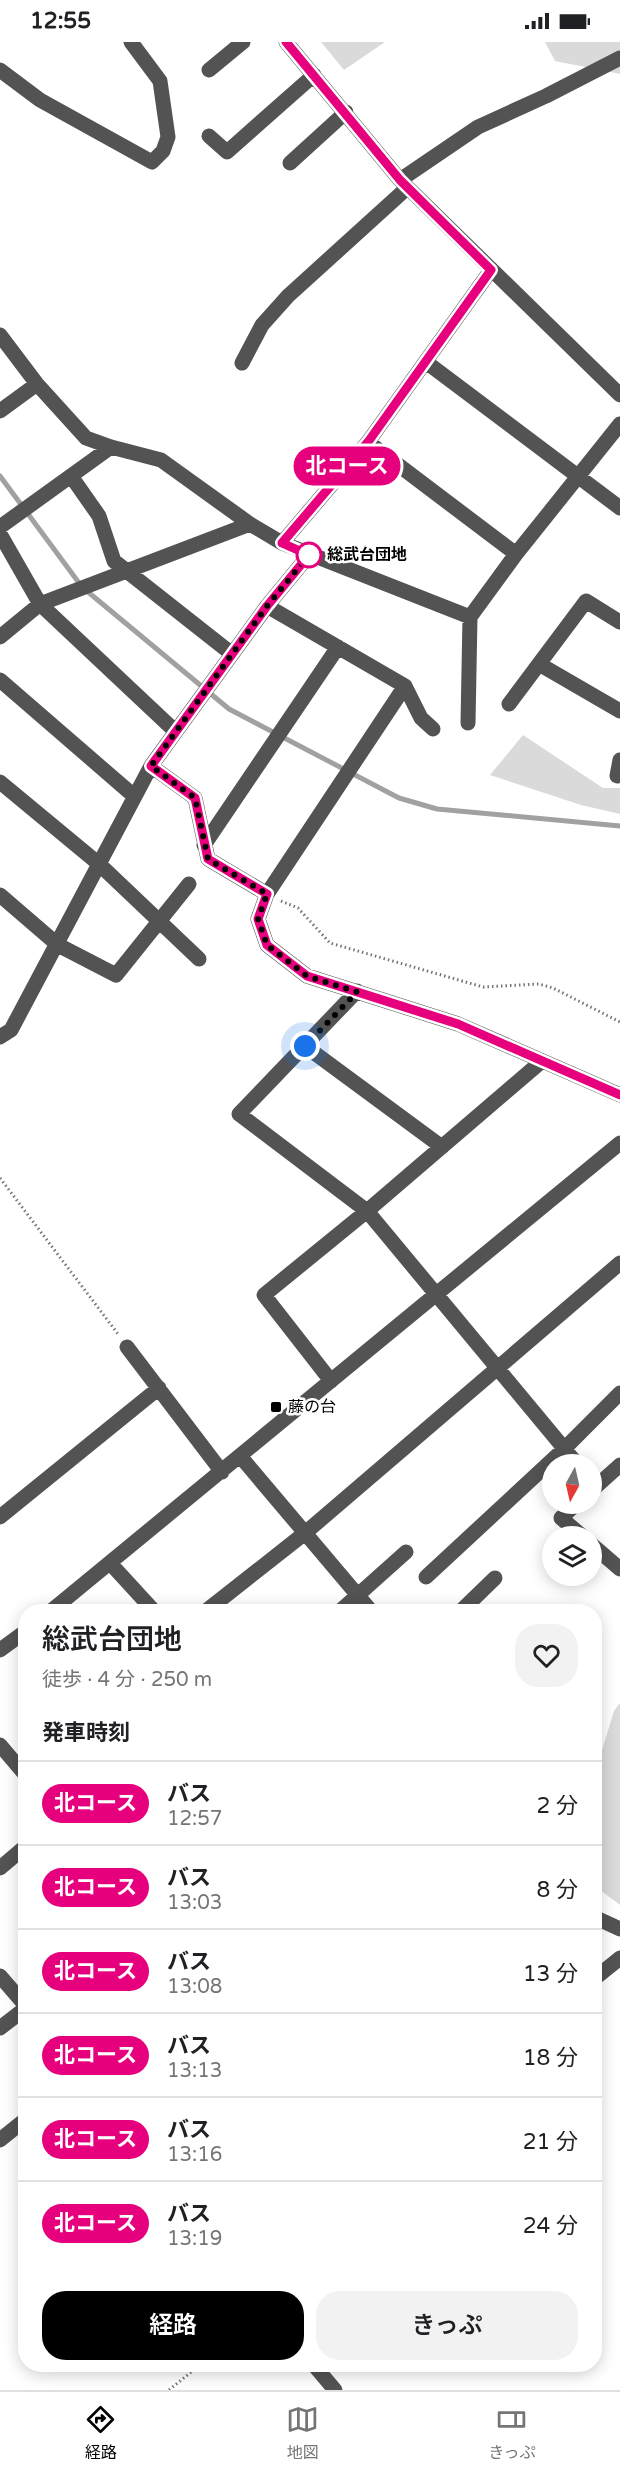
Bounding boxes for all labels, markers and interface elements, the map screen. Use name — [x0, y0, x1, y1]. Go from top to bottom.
text: 12:55 — [30, 8, 91, 34]
line badge: 北コース — [305, 446, 389, 486]
text: 北コース — [306, 454, 388, 479]
marker: 総武台団地 — [296, 542, 322, 568]
place label: 総武台団地 — [327, 545, 407, 565]
your location — [290, 1031, 320, 1061]
place label: 藤の台 — [288, 1397, 336, 1417]
marker: 藤の台 — [269, 1400, 283, 1414]
north arrow — [542, 1454, 602, 1514]
map controls — [542, 1454, 602, 1586]
button: layers — [542, 1526, 602, 1586]
text: 総武台団地 — [42, 1623, 182, 1657]
button: heart — [515, 1624, 578, 1687]
text: 徒歩 · 4 分 · 250 m — [42, 1668, 212, 1692]
text: 発車時刻 — [42, 1720, 130, 1746]
text: バス — [167, 1781, 211, 1807]
text: 北コース — [54, 1791, 137, 1816]
text: 2 分 — [536, 1793, 578, 1819]
text: 12:57 — [167, 1807, 222, 1831]
text: バス — [167, 1865, 211, 1891]
text: 北コース — [54, 1875, 137, 1900]
text: 8 分 — [536, 1877, 578, 1903]
text: 13:03 — [167, 1891, 222, 1915]
text: バス — [167, 1949, 211, 1975]
text: 北コース — [54, 1959, 137, 1984]
text: 13 分 — [523, 1961, 578, 1987]
text: 13:08 — [167, 1975, 222, 1999]
text: バス — [167, 2033, 211, 2059]
text: 北コース — [54, 2043, 137, 2068]
text: 18 分 — [523, 2045, 578, 2071]
text: 13:13 — [167, 2059, 222, 2083]
text: バス — [167, 2117, 211, 2143]
text: 北コース — [54, 2127, 137, 2152]
text: 21 分 — [523, 2129, 578, 2155]
text: 13:16 — [167, 2143, 222, 2167]
text: バス — [167, 2201, 211, 2227]
text: 北コース — [54, 2211, 137, 2236]
text: 24 分 — [523, 2213, 578, 2239]
text: 13:19 — [167, 2227, 222, 2251]
button: 経路 — [42, 2291, 304, 2360]
button: きっぷ — [316, 2291, 578, 2360]
tab: 経路 — [84, 2403, 117, 2463]
tab: 地図 — [286, 2403, 319, 2463]
tab: きっぷ — [488, 2403, 536, 2463]

